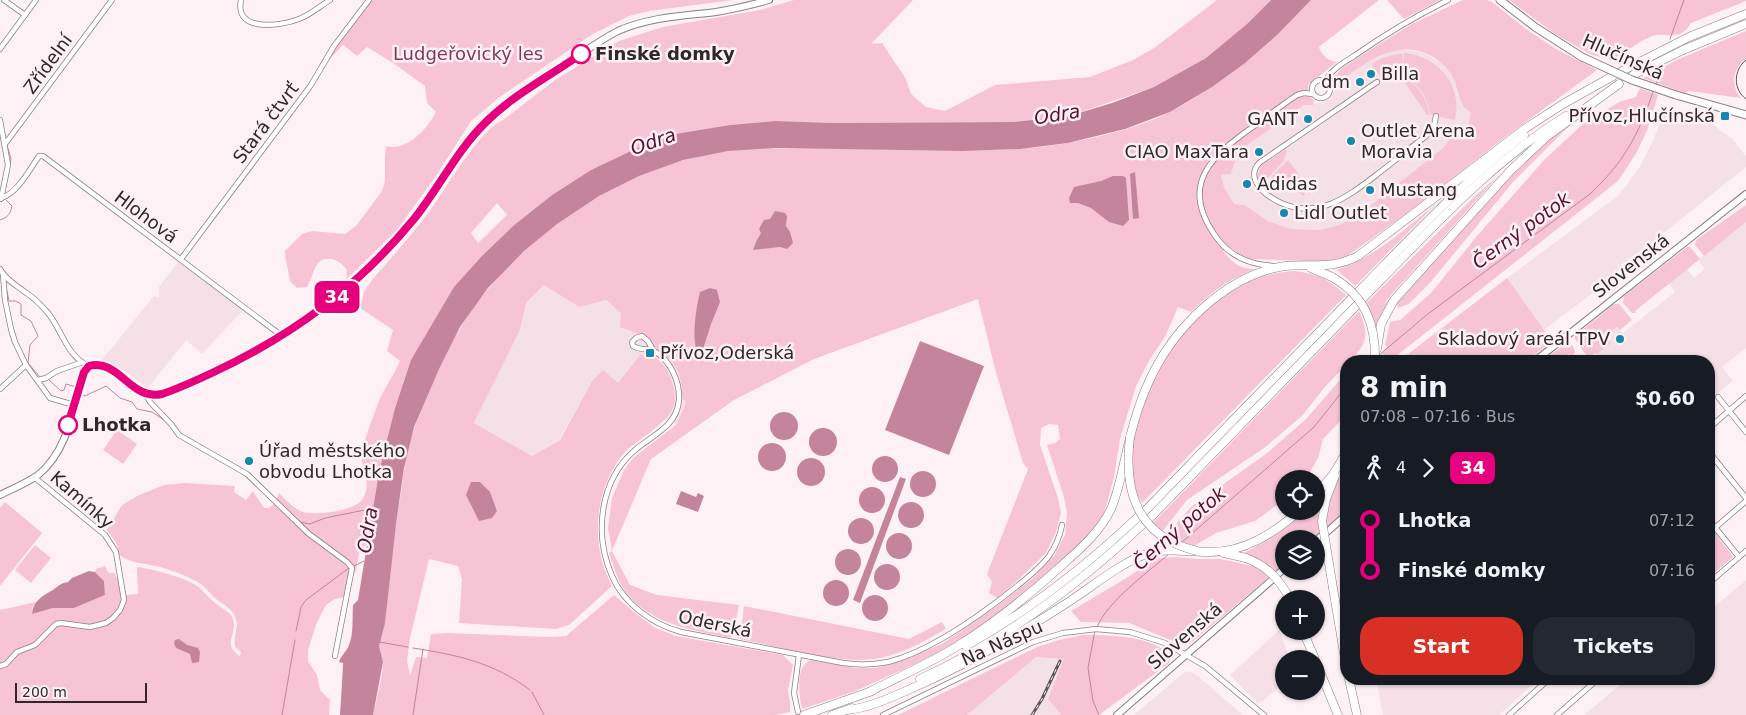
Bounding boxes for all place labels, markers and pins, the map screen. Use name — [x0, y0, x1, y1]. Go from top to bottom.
place label: Finské domky — [595, 43, 735, 64]
marker: Finské domky — [571, 44, 591, 64]
place label: Billa — [1381, 63, 1419, 84]
marker: Billa — [1365, 68, 1377, 80]
place label: dm — [1321, 71, 1350, 92]
marker: dm — [1354, 76, 1366, 88]
place label: Přívoz,Hlučínská — [1568, 105, 1715, 126]
place label: GANT — [1247, 108, 1299, 129]
marker: Přívoz,Hlučínská — [1719, 110, 1731, 122]
marker: GANT — [1302, 113, 1314, 125]
place label: Outlet Arena Moravia — [1361, 120, 1475, 162]
marker: Outlet Arena Moravia — [1345, 135, 1357, 147]
place label: CIAO MaxTara — [1125, 141, 1249, 162]
marker: CIAO MaxTara — [1253, 146, 1265, 158]
place label: Adidas — [1257, 173, 1317, 194]
marker: Adidas — [1241, 178, 1253, 190]
place label: Mustang — [1380, 179, 1457, 200]
marker: Mustang — [1364, 184, 1376, 196]
place label: Lidl Outlet — [1294, 202, 1387, 223]
marker: Lidl Outlet — [1278, 207, 1290, 219]
place label: Skladový areál TPV — [1438, 328, 1611, 349]
marker: Skladový areál TPV — [1614, 333, 1626, 345]
place label: Přívoz,Oderská — [660, 342, 794, 363]
marker: Přívoz,Oderská — [644, 347, 656, 359]
place label: Lhotka — [82, 414, 151, 435]
marker: Lhotka — [58, 415, 78, 435]
place label: Úřad městského obvodu Lhotka — [259, 440, 405, 482]
marker: Úřad městského obvodu Lhotka — [243, 455, 255, 467]

